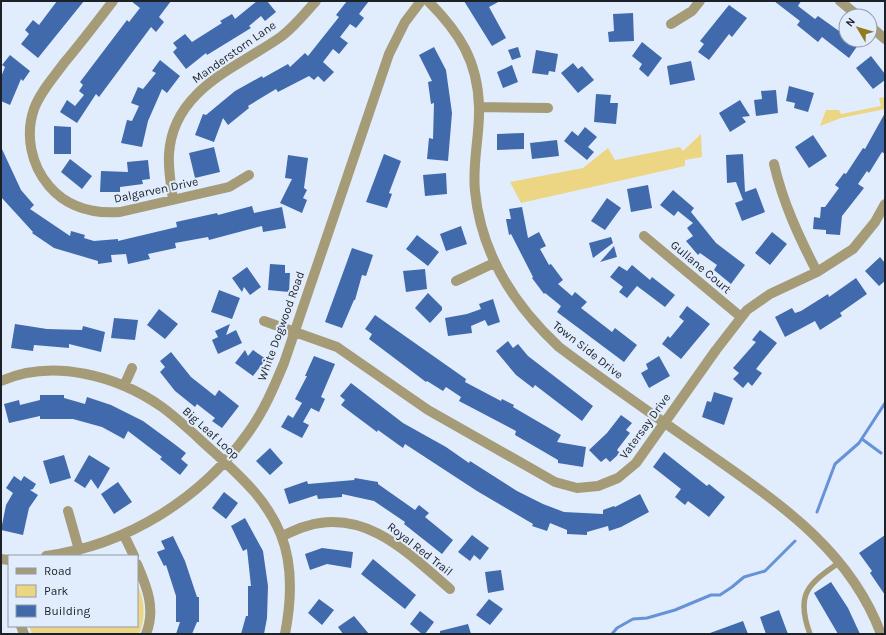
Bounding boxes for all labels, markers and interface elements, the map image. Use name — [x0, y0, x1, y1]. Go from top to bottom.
north arrow — [838, 8, 878, 48]
text: N — [843, 15, 858, 29]
street label: Manderstorn Lane — [189, 18, 279, 86]
street label: Dalgarven Drive — [113, 174, 199, 206]
street label: Gullane Court — [668, 238, 734, 297]
street label: White Dogwood Road — [255, 269, 307, 383]
street label: Town Side Drive — [550, 318, 626, 382]
street label: Vatersay Drive — [617, 391, 673, 461]
street label: Big Leaf Loop — [180, 404, 242, 462]
street label: Royal Red Trail — [385, 519, 455, 579]
legend — [8, 555, 138, 627]
text: Road — [44, 564, 72, 578]
text: Park — [44, 584, 69, 598]
text: Building — [44, 604, 91, 618]

